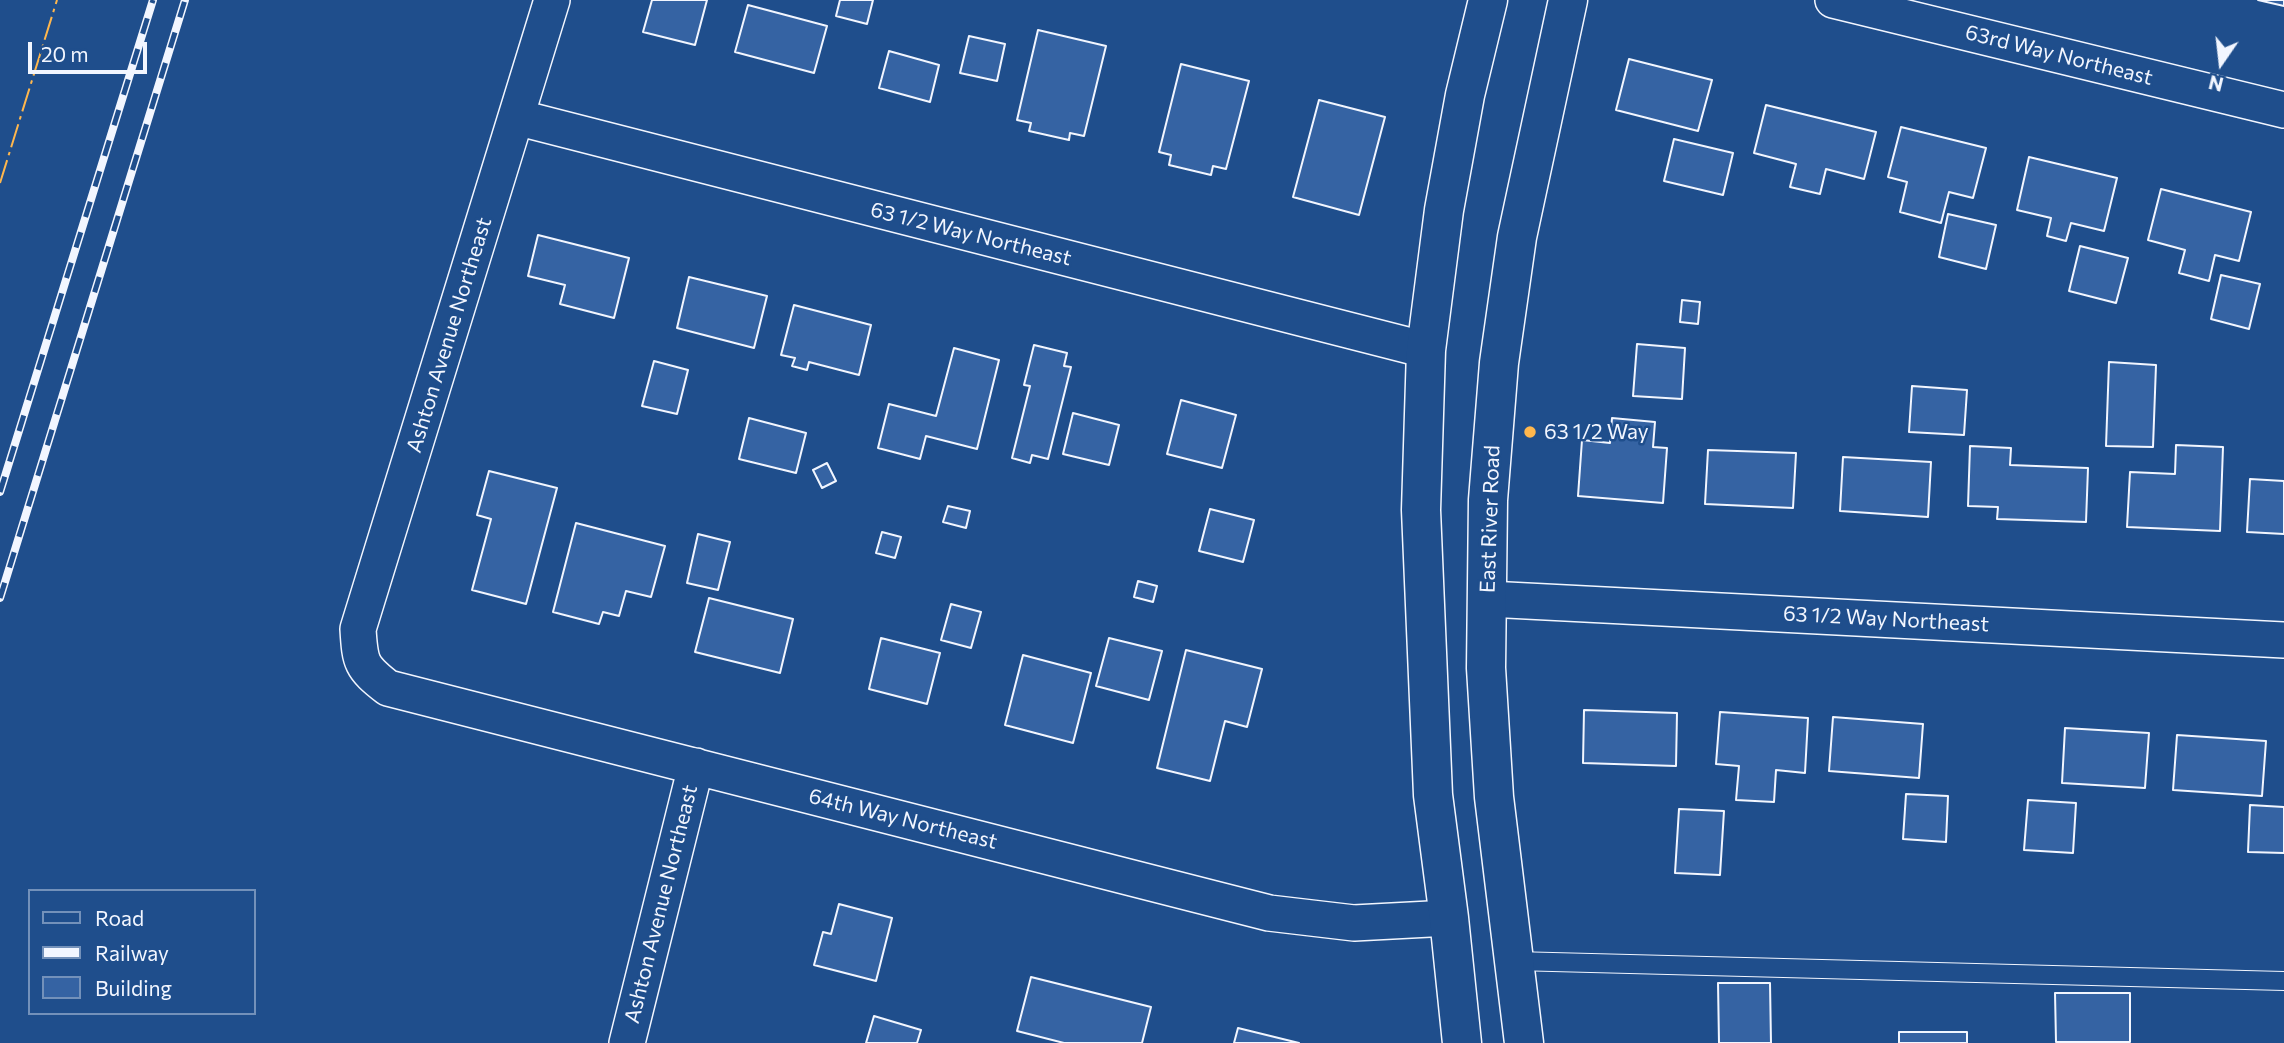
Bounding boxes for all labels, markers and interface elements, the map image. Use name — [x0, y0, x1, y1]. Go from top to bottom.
street label: 63rd Way Northeast — [1963, 20, 2155, 90]
scale bar — [32, 28, 150, 72]
north arrow — [2186, 28, 2256, 98]
text: 20 m — [41, 41, 89, 66]
text: N — [2206, 71, 2226, 97]
street label: 63 1/2 Way Northeast — [868, 197, 1074, 271]
street label: Ashton Avenue Northeast — [401, 214, 497, 456]
place label: 63 1/2 Way — [1544, 419, 1649, 445]
marker: 63 1/2 Way — [1522, 424, 1538, 440]
street label: East River Road — [1475, 445, 1505, 593]
street label: 63 1/2 Way Northeast — [1782, 601, 1990, 637]
street label: Ashton Avenue Northeast — [619, 782, 703, 1026]
street label: 64th Way Northeast — [806, 783, 1000, 855]
legend — [28, 889, 256, 1015]
text: Road — [95, 905, 144, 930]
text: Railway — [95, 940, 169, 965]
text: Building — [95, 975, 172, 1000]

